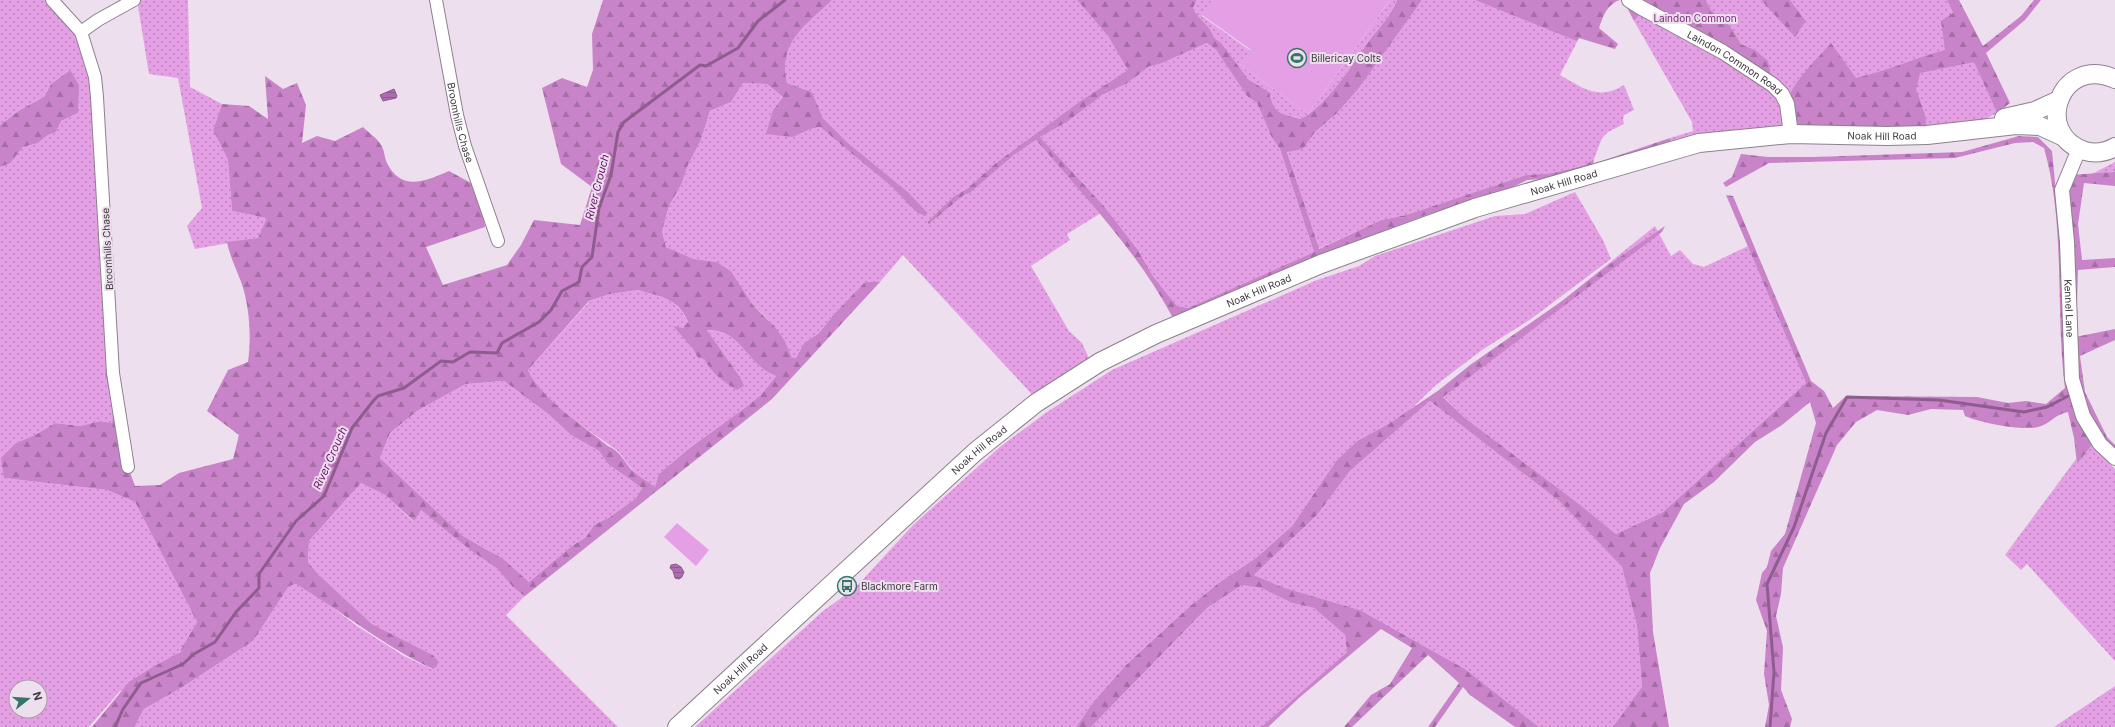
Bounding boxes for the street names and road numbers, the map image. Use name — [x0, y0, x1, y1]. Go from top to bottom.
street label: Laindon Common Road — [1685, 28, 1785, 97]
street label: Broomhills Chase — [445, 81, 476, 164]
street label: Noak Hill Road — [1847, 129, 1917, 142]
street label: Noak Hill Road — [1529, 167, 1599, 198]
street label: Broomhills Chase — [99, 208, 115, 290]
street label: Noak Hill Road — [1225, 271, 1293, 309]
street label: Kennel Lane — [2062, 279, 2076, 338]
street label: Noak Hill Road — [949, 423, 1009, 477]
street label: Noak Hill Road — [711, 641, 770, 697]

